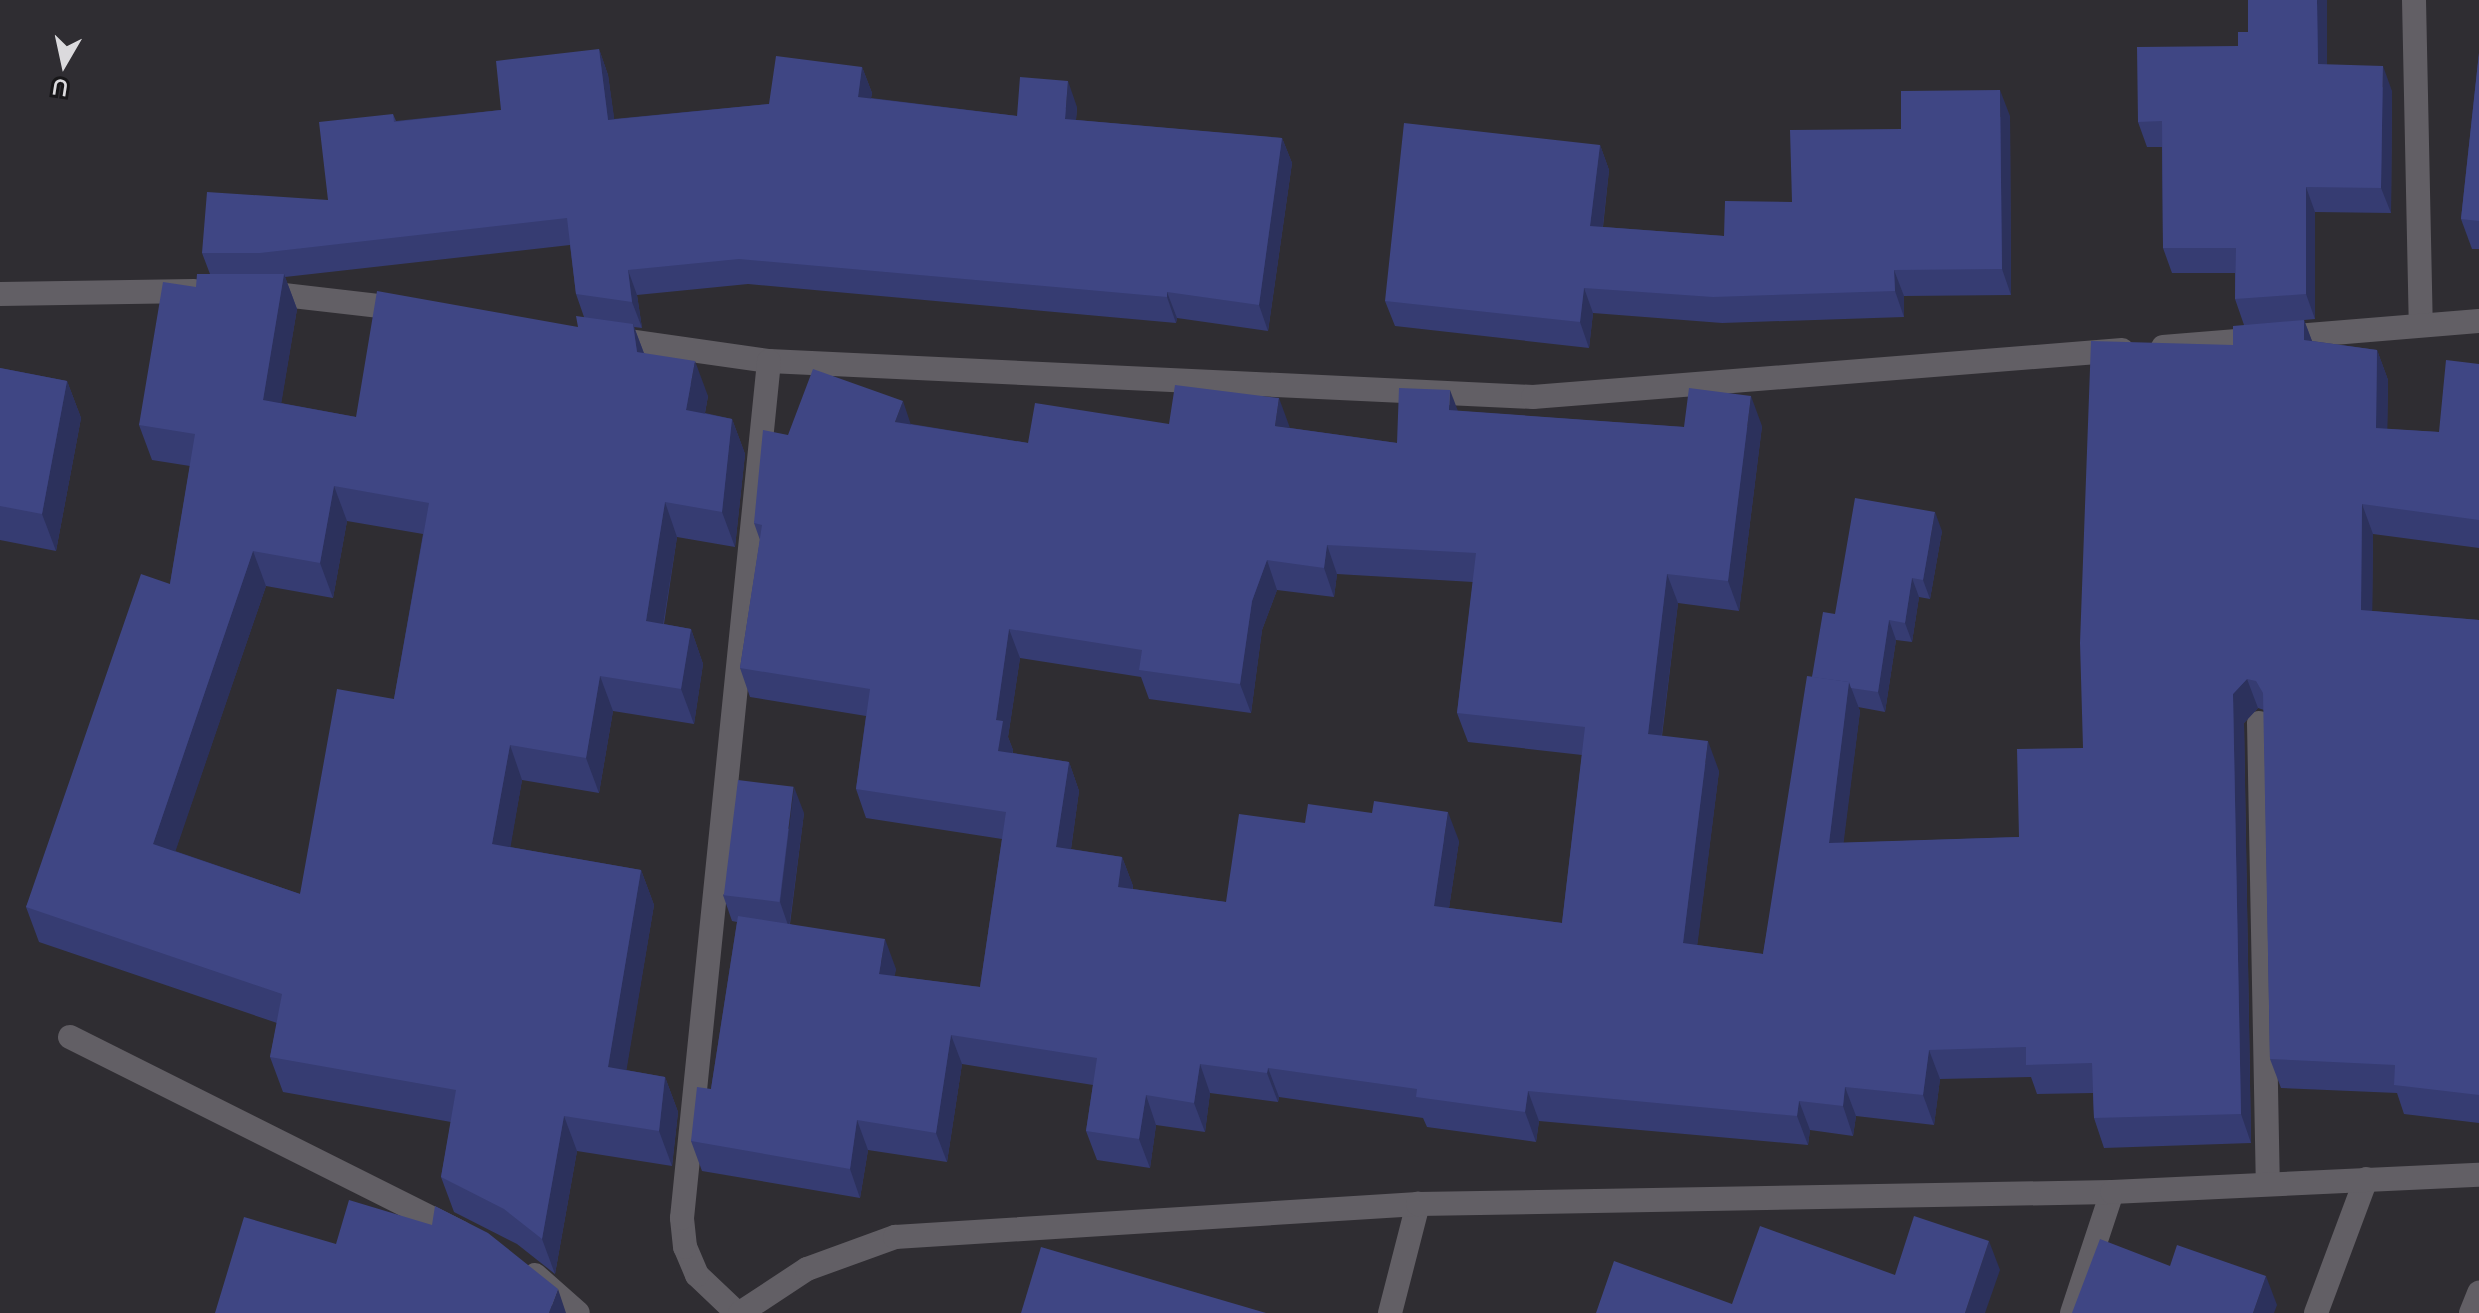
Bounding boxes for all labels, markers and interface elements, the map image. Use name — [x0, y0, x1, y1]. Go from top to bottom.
north arrow — [24, 24, 104, 104]
text: U — [50, 72, 70, 104]

